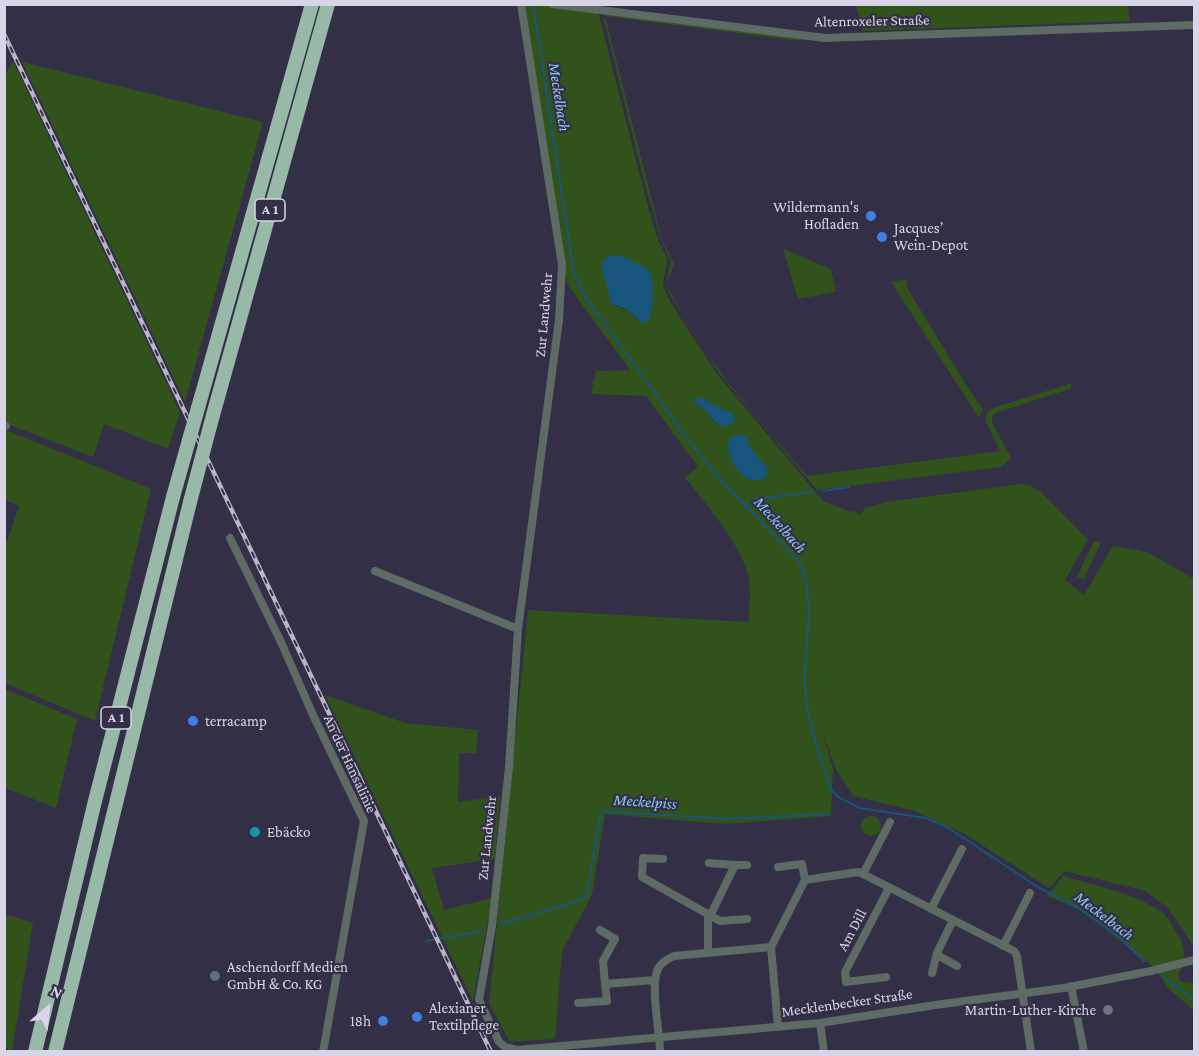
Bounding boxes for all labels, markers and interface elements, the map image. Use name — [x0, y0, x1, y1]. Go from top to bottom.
street label: Altenroxeler Straße — [814, 11, 930, 31]
water label: Meckelbach — [544, 61, 574, 133]
place label: Wildermann's Hofladen — [773, 198, 859, 233]
road number: A 1 — [255, 199, 285, 221]
marker: Wildermann's Hofladen — [864, 209, 878, 223]
place label: Jacques’ Wein-Depot — [894, 219, 968, 254]
marker: Jacques’ Wein-Depot — [875, 230, 889, 244]
street label: Zur Landwehr — [531, 272, 557, 358]
water label: Meckelbach — [750, 493, 810, 557]
road number: A 1 — [101, 707, 131, 729]
place label: terracamp — [205, 712, 267, 730]
street label: An der Hansalinie — [319, 712, 381, 816]
marker: terracamp — [186, 714, 200, 728]
water label: Meckelpiss — [613, 790, 677, 814]
street label: Zur Landwehr — [474, 795, 500, 881]
place label: Ebäcko — [267, 823, 310, 841]
marker: Ebäcko — [248, 825, 262, 839]
water label: Meckelbach — [1070, 887, 1138, 945]
street label: Am Dill — [833, 906, 871, 954]
place label: Aschendorff Medien GmbH & Co. KG — [227, 958, 348, 993]
marker: Aschendorff Medien GmbH & Co. KG — [208, 969, 222, 983]
north arrow — [18, 978, 78, 1038]
text: N — [48, 982, 65, 1002]
street label: Mecklenbecker Straße — [780, 985, 914, 1021]
place label: Alexianer Textilpflege — [429, 999, 499, 1034]
place label: Martin-Luther-Kirche — [965, 1001, 1096, 1019]
marker: Martin-Luther-Kirche — [1101, 1003, 1115, 1017]
marker: Alexianer Textilpflege — [410, 1010, 424, 1024]
place label: 18h — [350, 1012, 371, 1030]
marker: 18h — [376, 1014, 390, 1028]

